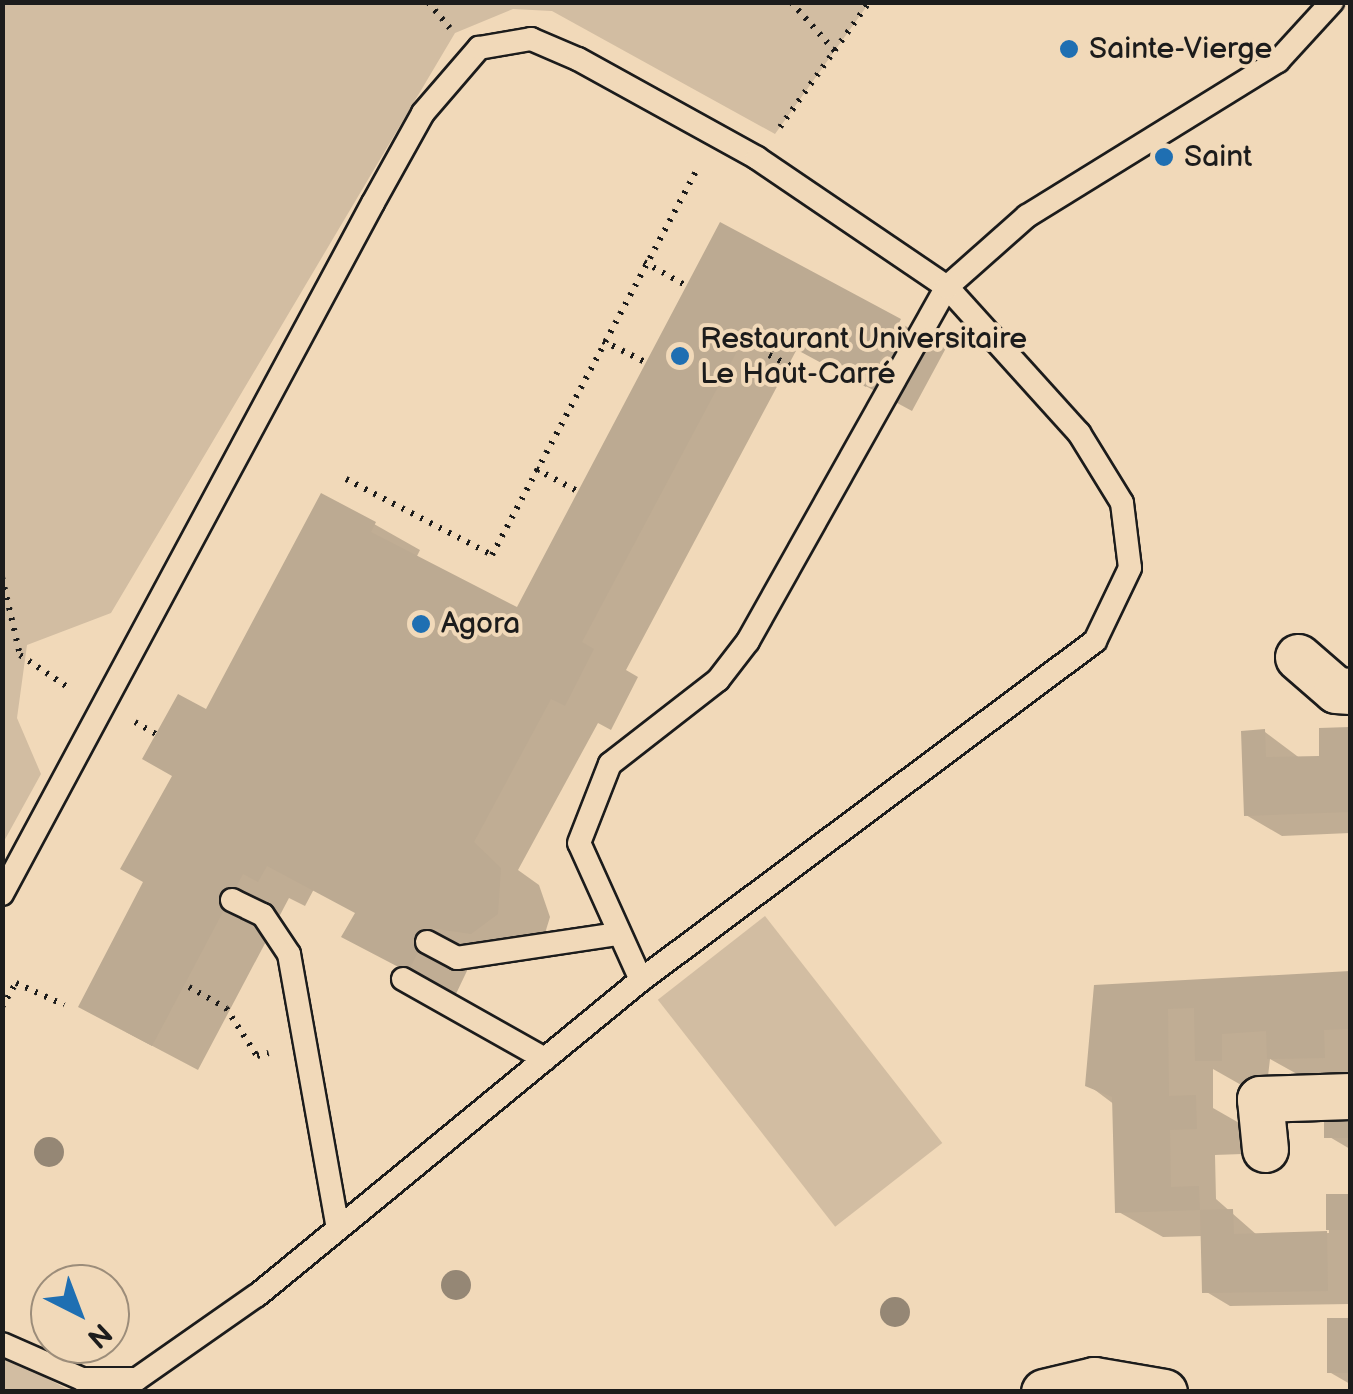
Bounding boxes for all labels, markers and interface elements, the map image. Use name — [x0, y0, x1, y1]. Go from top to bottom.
place label: Sainte-Vierge — [1089, 31, 1272, 67]
marker: Sainte-Vierge — [1058, 38, 1080, 60]
place label: Saint — [1184, 139, 1252, 175]
marker: Saint — [1153, 146, 1175, 168]
place label: Restaurant Universitaire Le Haut-Carré — [700, 321, 1027, 392]
marker: Restaurant Universitaire Le Haut-Carré — [669, 345, 691, 367]
place label: Agora — [441, 606, 520, 642]
marker: Agora — [410, 613, 432, 635]
north arrow — [30, 1264, 130, 1364]
text: N — [80, 1316, 118, 1354]

